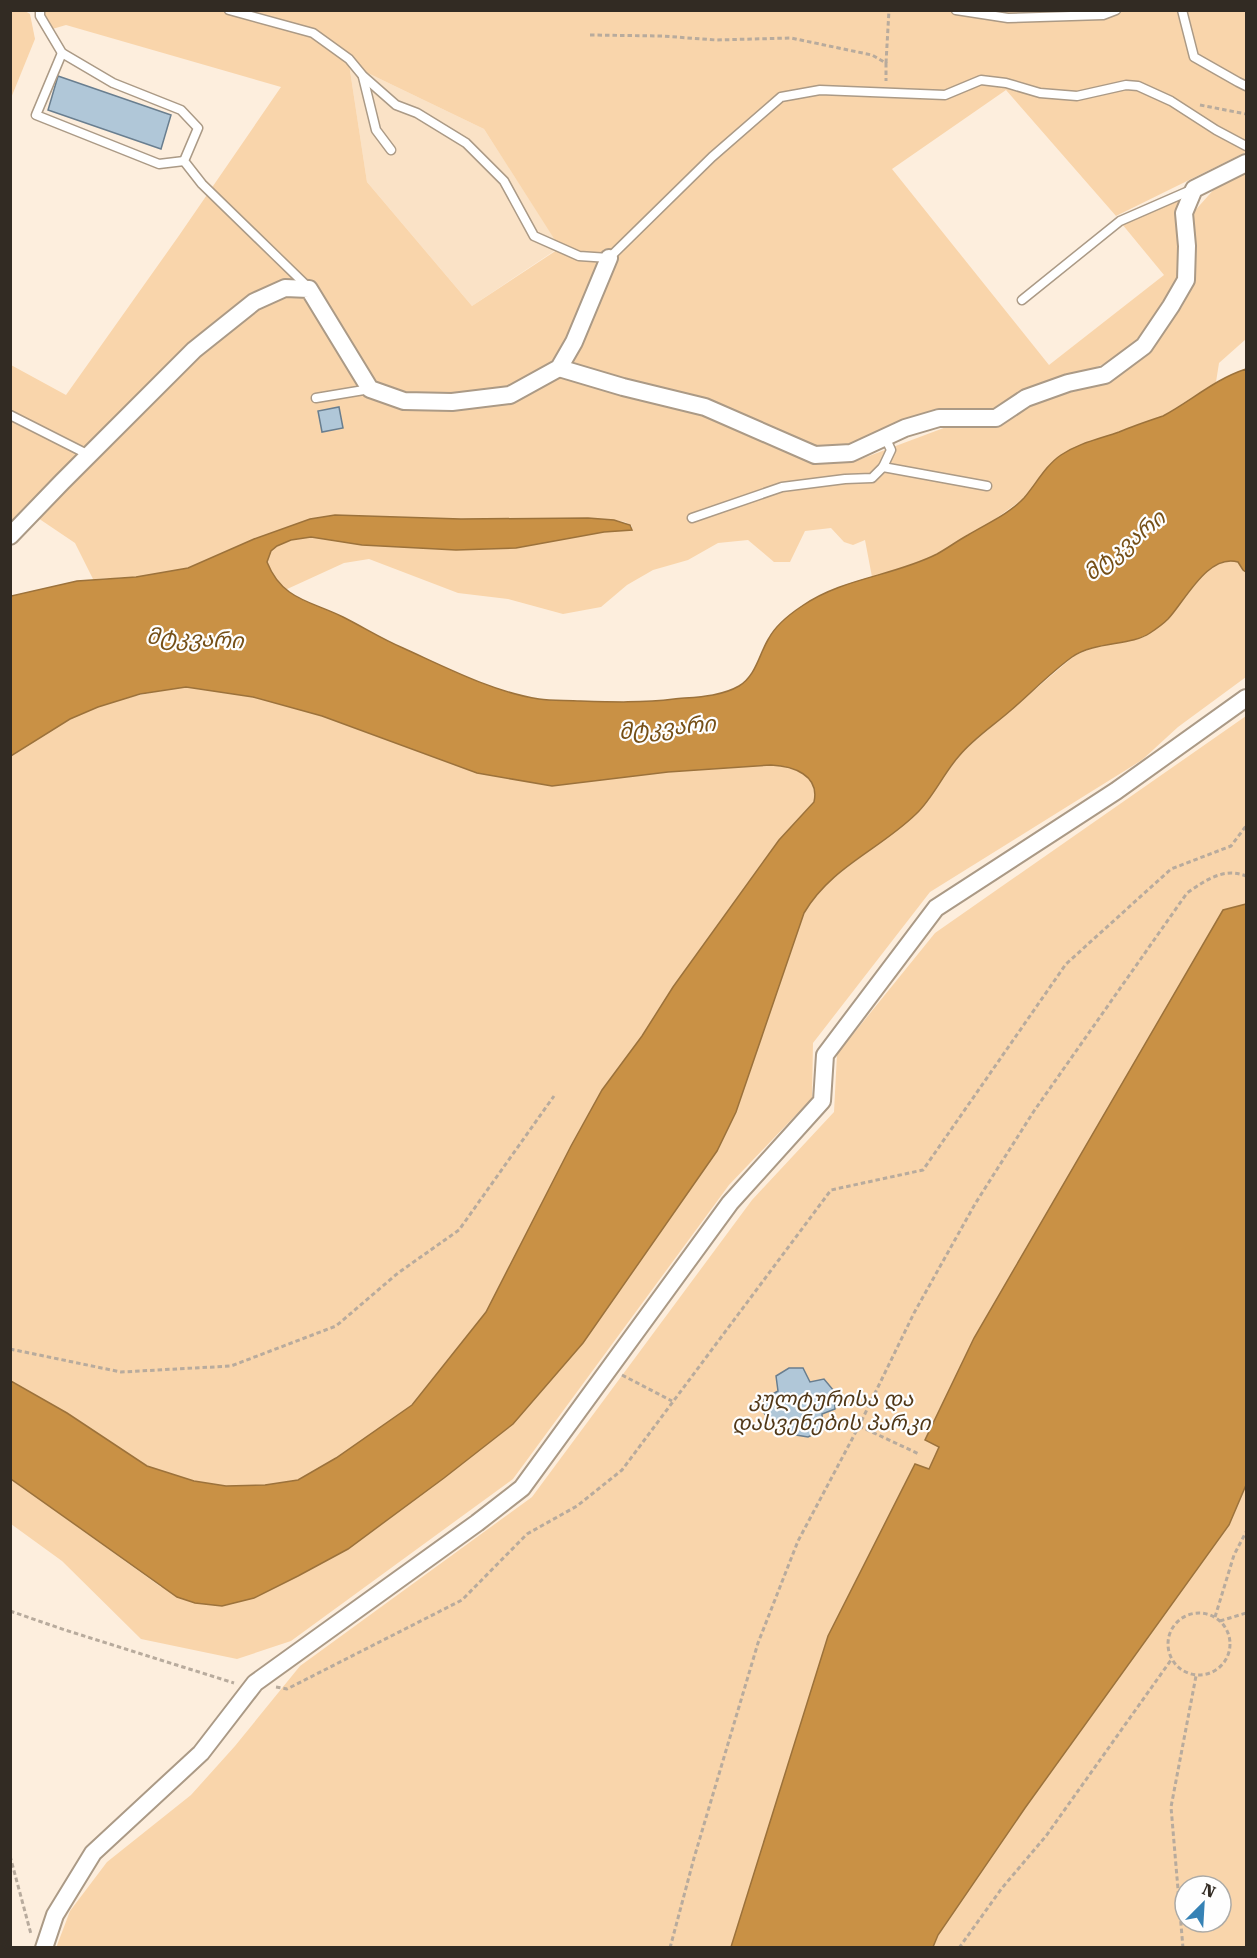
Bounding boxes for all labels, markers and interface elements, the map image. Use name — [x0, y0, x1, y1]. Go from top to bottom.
water label: მტკვარი — [1079, 504, 1172, 586]
water label: მტკვარი — [146, 623, 245, 655]
water label: მტკვარი — [618, 711, 718, 745]
park label: კულტურისა და დასვენების პარკი — [732, 1387, 931, 1436]
north arrow — [1173, 1874, 1233, 1934]
text: N — [1199, 1880, 1218, 1902]

